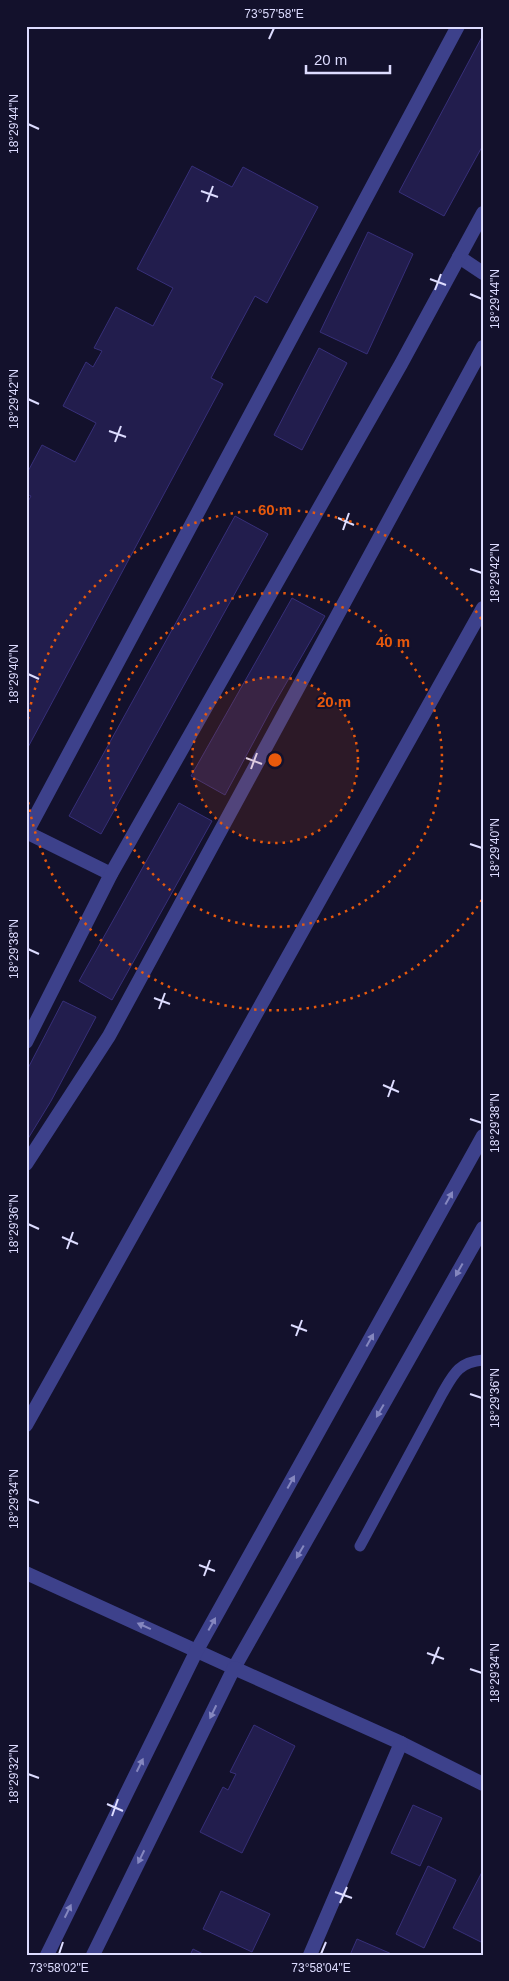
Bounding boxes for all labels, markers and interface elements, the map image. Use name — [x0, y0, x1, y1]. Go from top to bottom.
text: 73°57'58"E — [244, 7, 304, 21]
scale bar — [306, 42, 390, 74]
text: 20 m — [314, 51, 347, 68]
text: 18°29'44"N — [7, 94, 21, 154]
text: 18°29'44"N — [488, 269, 502, 329]
text: 18°29'42"N — [7, 369, 21, 429]
text: 60 m — [258, 501, 292, 518]
text: 18°29'42"N — [488, 543, 502, 603]
text: 40 m — [376, 633, 410, 650]
text: 18°29'40"N — [7, 644, 21, 704]
text: 20 m — [317, 693, 351, 710]
centre of rings — [266, 751, 284, 769]
text: 18°29'40"N — [488, 818, 502, 878]
text: 18°29'38"N — [7, 919, 21, 979]
text: 18°29'38"N — [488, 1093, 502, 1153]
one-way arrow — [444, 1191, 453, 1204]
text: 18°29'36"N — [7, 1194, 21, 1254]
one-way arrow — [455, 1263, 463, 1277]
one-way arrow — [365, 1333, 374, 1346]
text: 18°29'36"N — [488, 1368, 502, 1428]
one-way arrow — [376, 1403, 384, 1418]
text: 18°29'34"N — [7, 1469, 21, 1529]
one-way arrow — [286, 1475, 295, 1488]
one-way arrow — [295, 1545, 304, 1559]
one-way arrow — [207, 1617, 216, 1630]
one-way arrow — [137, 1622, 151, 1630]
text: 18°29'34"N — [488, 1643, 502, 1703]
one-way arrow — [209, 1705, 217, 1719]
text: 18°29'32"N — [7, 1744, 21, 1804]
one-way arrow — [136, 1758, 144, 1773]
one-way arrow — [137, 1850, 145, 1865]
one-way arrow — [64, 1904, 72, 1918]
text: 73°58'02"E — [29, 1961, 89, 1975]
text: 73°58'04"E — [291, 1961, 351, 1975]

